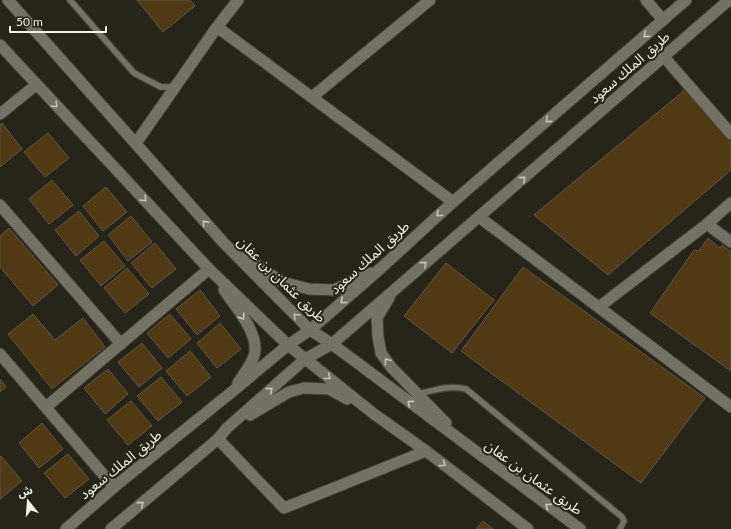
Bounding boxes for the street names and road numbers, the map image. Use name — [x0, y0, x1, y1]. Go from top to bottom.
street label: طريق الملك سعود — [585, 27, 674, 108]
street label: طريق الملك سعود — [326, 217, 414, 299]
street label: طريق عثمان بن عفان — [233, 232, 330, 327]
street label: طريق الملك سعود — [75, 426, 166, 504]
street label: طريق عثمان بن عفان — [481, 436, 586, 520]

